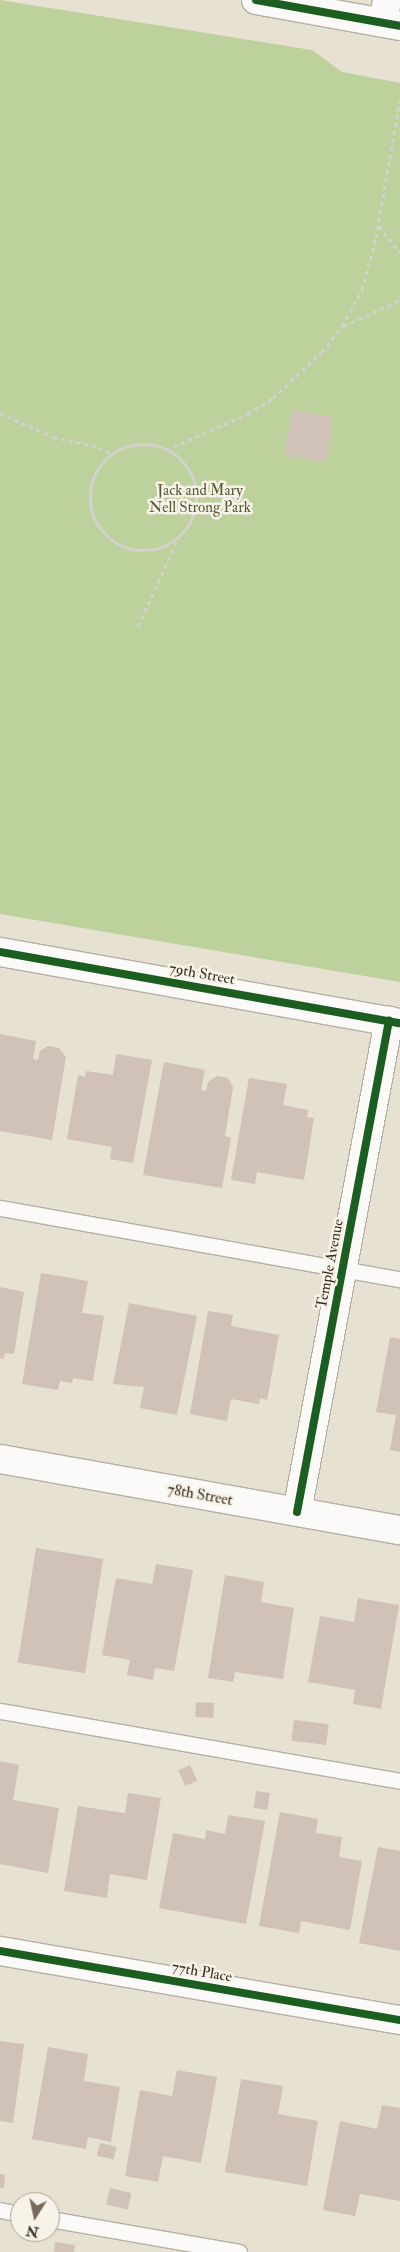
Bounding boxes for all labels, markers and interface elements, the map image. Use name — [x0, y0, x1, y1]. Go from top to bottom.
park label: Jack and Mary Nell Strong Park — [149, 481, 251, 516]
street label: 79th Street — [168, 959, 236, 989]
street label: Temple Avenue — [312, 1218, 348, 1310]
street label: 78th Street — [166, 1480, 234, 1510]
street label: 77th Place — [171, 1958, 233, 1986]
north arrow — [10, 2192, 60, 2242]
text: N — [25, 2222, 40, 2241]

